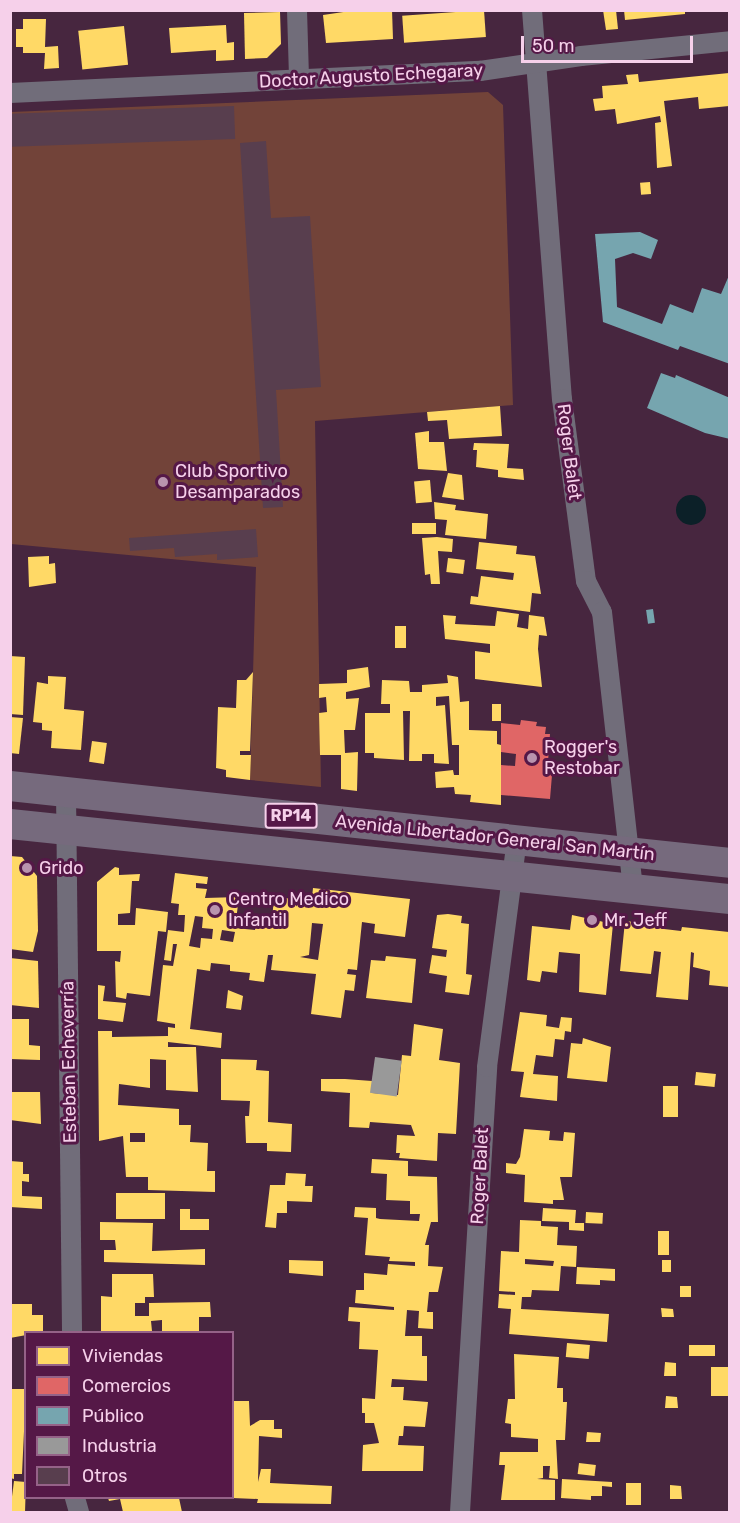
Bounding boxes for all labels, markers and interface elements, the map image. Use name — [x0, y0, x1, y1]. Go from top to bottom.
scale bar — [524, 24, 696, 62]
text: 50 m — [532, 35, 575, 57]
street label: Doctor Augusto Echegaray — [258, 59, 484, 93]
street label: Roger Balet — [552, 402, 586, 502]
place label: Club Sportivo Desamparados — [175, 461, 300, 504]
marker: Club Sportivo Desamparados — [156, 475, 170, 489]
place label: Rogger's Restobar — [544, 737, 620, 780]
marker: Rogger's Restobar — [525, 751, 539, 765]
road number: RP14 — [264, 803, 318, 829]
street label: Avenida Libertador General San Martín — [334, 810, 656, 866]
place label: Grido — [39, 857, 83, 879]
marker: Grido — [20, 861, 34, 875]
place label: Centro Medico Infantil — [228, 889, 349, 932]
marker: Centro Medico Infantil — [206, 901, 224, 919]
place label: Mr. Jeff — [604, 909, 667, 931]
marker: Mr. Jeff — [585, 913, 599, 927]
street label: Esteban Echeverría — [57, 981, 81, 1143]
street label: Roger Balet — [467, 1127, 493, 1225]
legend — [24, 1331, 234, 1499]
text: Viviendas — [82, 1345, 163, 1367]
text: Comercios — [82, 1375, 171, 1397]
text: Público — [82, 1405, 144, 1427]
text: Industria — [82, 1435, 157, 1457]
text: Otros — [82, 1465, 127, 1487]

